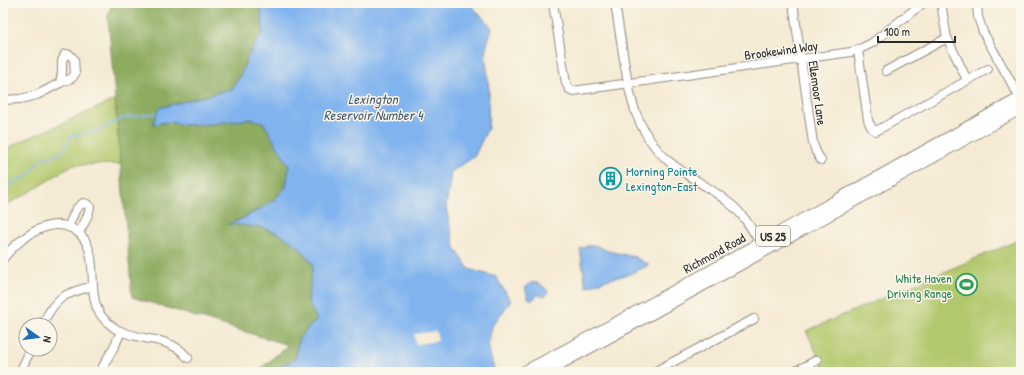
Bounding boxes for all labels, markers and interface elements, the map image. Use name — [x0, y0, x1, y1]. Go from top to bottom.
scale bar — [878, 18, 955, 44]
text: 100 m — [884, 23, 910, 40]
street label: Brookewind Way — [743, 36, 819, 64]
street label: Ellemoor Lane — [805, 60, 831, 126]
water label: Lexington Reservoir Number 4 — [323, 89, 424, 124]
place label: Morning Pointe Lexington-East — [626, 162, 698, 195]
building icon: Morning Pointe Lexington-East — [598, 165, 624, 191]
road number: US 25 — [756, 226, 790, 246]
street label: Richmond Road — [680, 228, 748, 278]
place label: White Haven Driving Range — [887, 269, 952, 302]
sports icon: White Haven Driving Range — [954, 272, 980, 298]
north arrow — [18, 317, 58, 357]
text: N — [40, 335, 55, 344]

